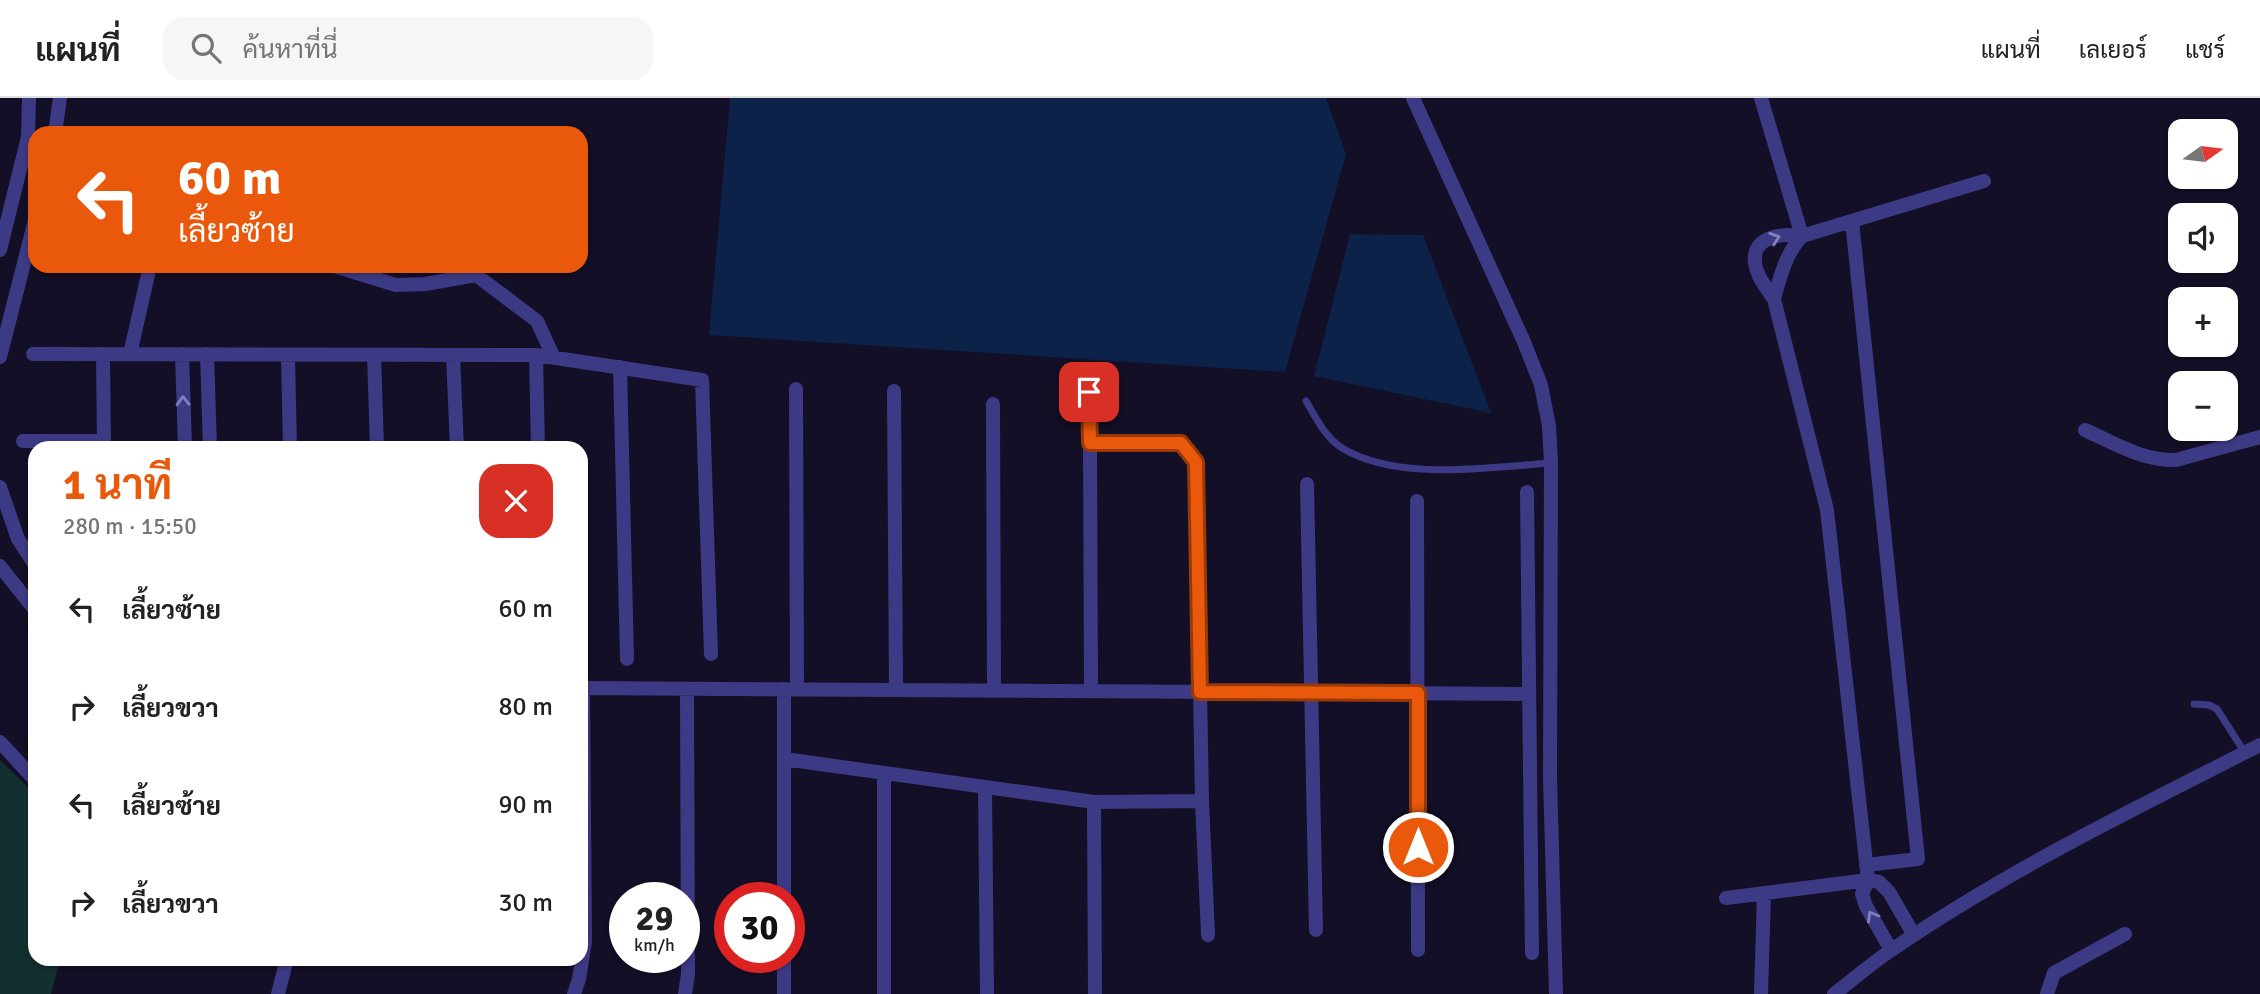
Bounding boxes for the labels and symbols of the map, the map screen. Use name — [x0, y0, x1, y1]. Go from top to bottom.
north arrow — [2168, 119, 2238, 189]
one-way arrow — [1768, 231, 1780, 246]
pin — [1059, 362, 1119, 422]
one-way arrow — [176, 395, 191, 406]
position arrow — [1381, 810, 1455, 884]
speed limit sign: 30 — [714, 882, 805, 973]
one-way arrow — [1867, 911, 1880, 924]

